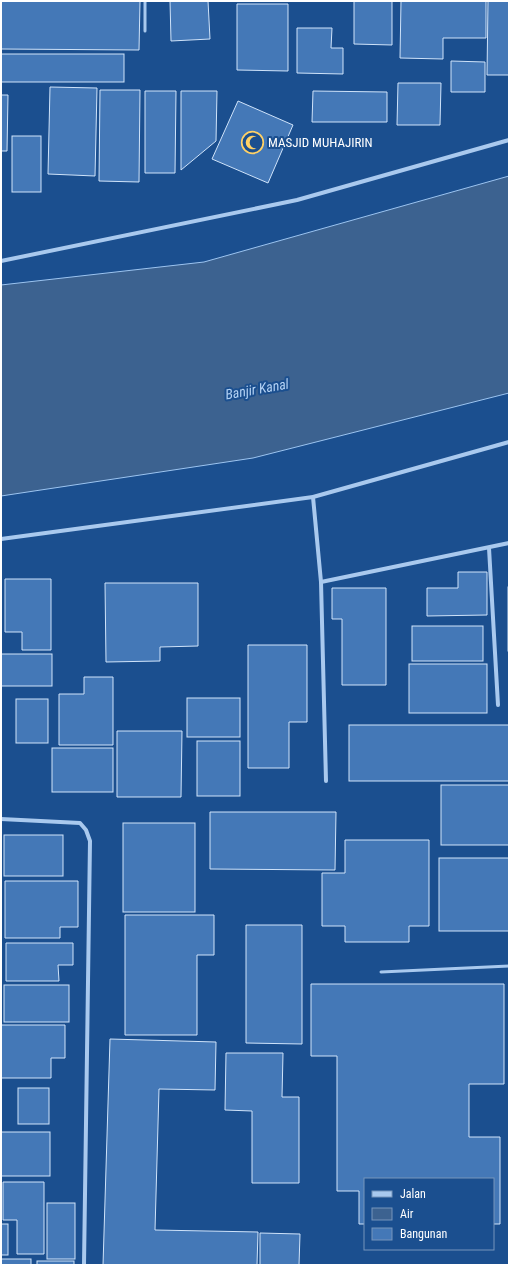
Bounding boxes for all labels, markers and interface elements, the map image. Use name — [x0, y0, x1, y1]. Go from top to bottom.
mosque icon: MASJID MUHAJIRIN — [240, 129, 266, 155]
place label: MASJID MUHAJIRIN — [268, 135, 373, 150]
water label: Banjir Kanal — [224, 375, 291, 402]
legend — [364, 1178, 494, 1250]
text: Jalan — [400, 1187, 426, 1201]
text: Air — [400, 1207, 414, 1221]
text: Bangunan — [400, 1227, 447, 1241]

